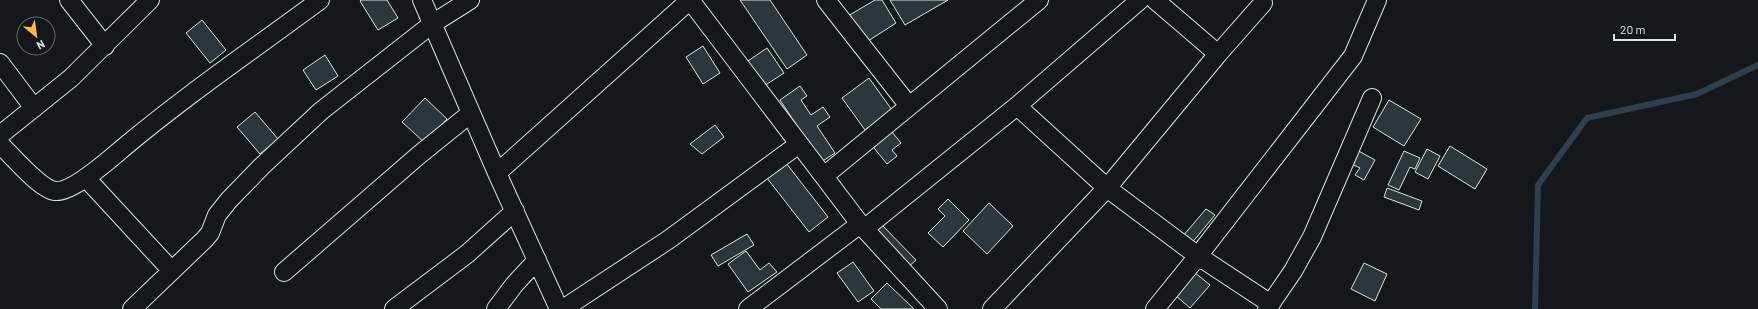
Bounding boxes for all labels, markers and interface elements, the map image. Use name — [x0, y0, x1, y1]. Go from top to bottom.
north arrow — [16, 16, 56, 56]
scale bar — [1614, 16, 1675, 42]
text: 20 m — [1620, 22, 1646, 36]
text: N — [35, 38, 47, 53]

